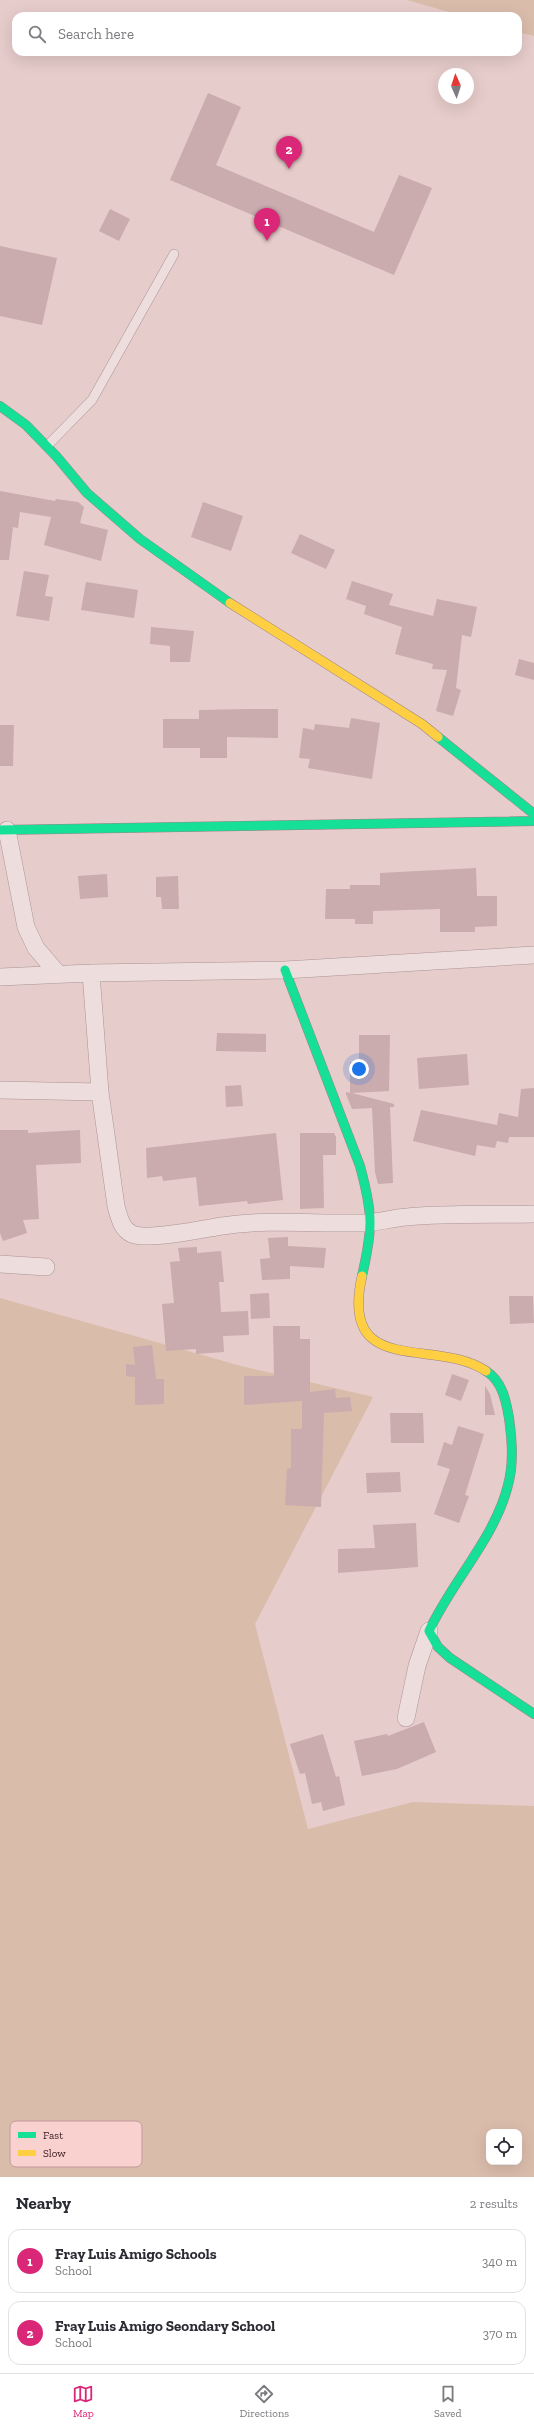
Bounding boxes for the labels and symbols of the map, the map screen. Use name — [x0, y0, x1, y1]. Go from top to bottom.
north arrow — [438, 68, 474, 104]
pin: 2 — [276, 136, 302, 169]
pin: 1 — [254, 208, 280, 241]
your location — [349, 1059, 369, 1079]
legend — [10, 2121, 142, 2167]
text: Fast — [43, 2129, 64, 2142]
text: Slow — [43, 2147, 66, 2160]

